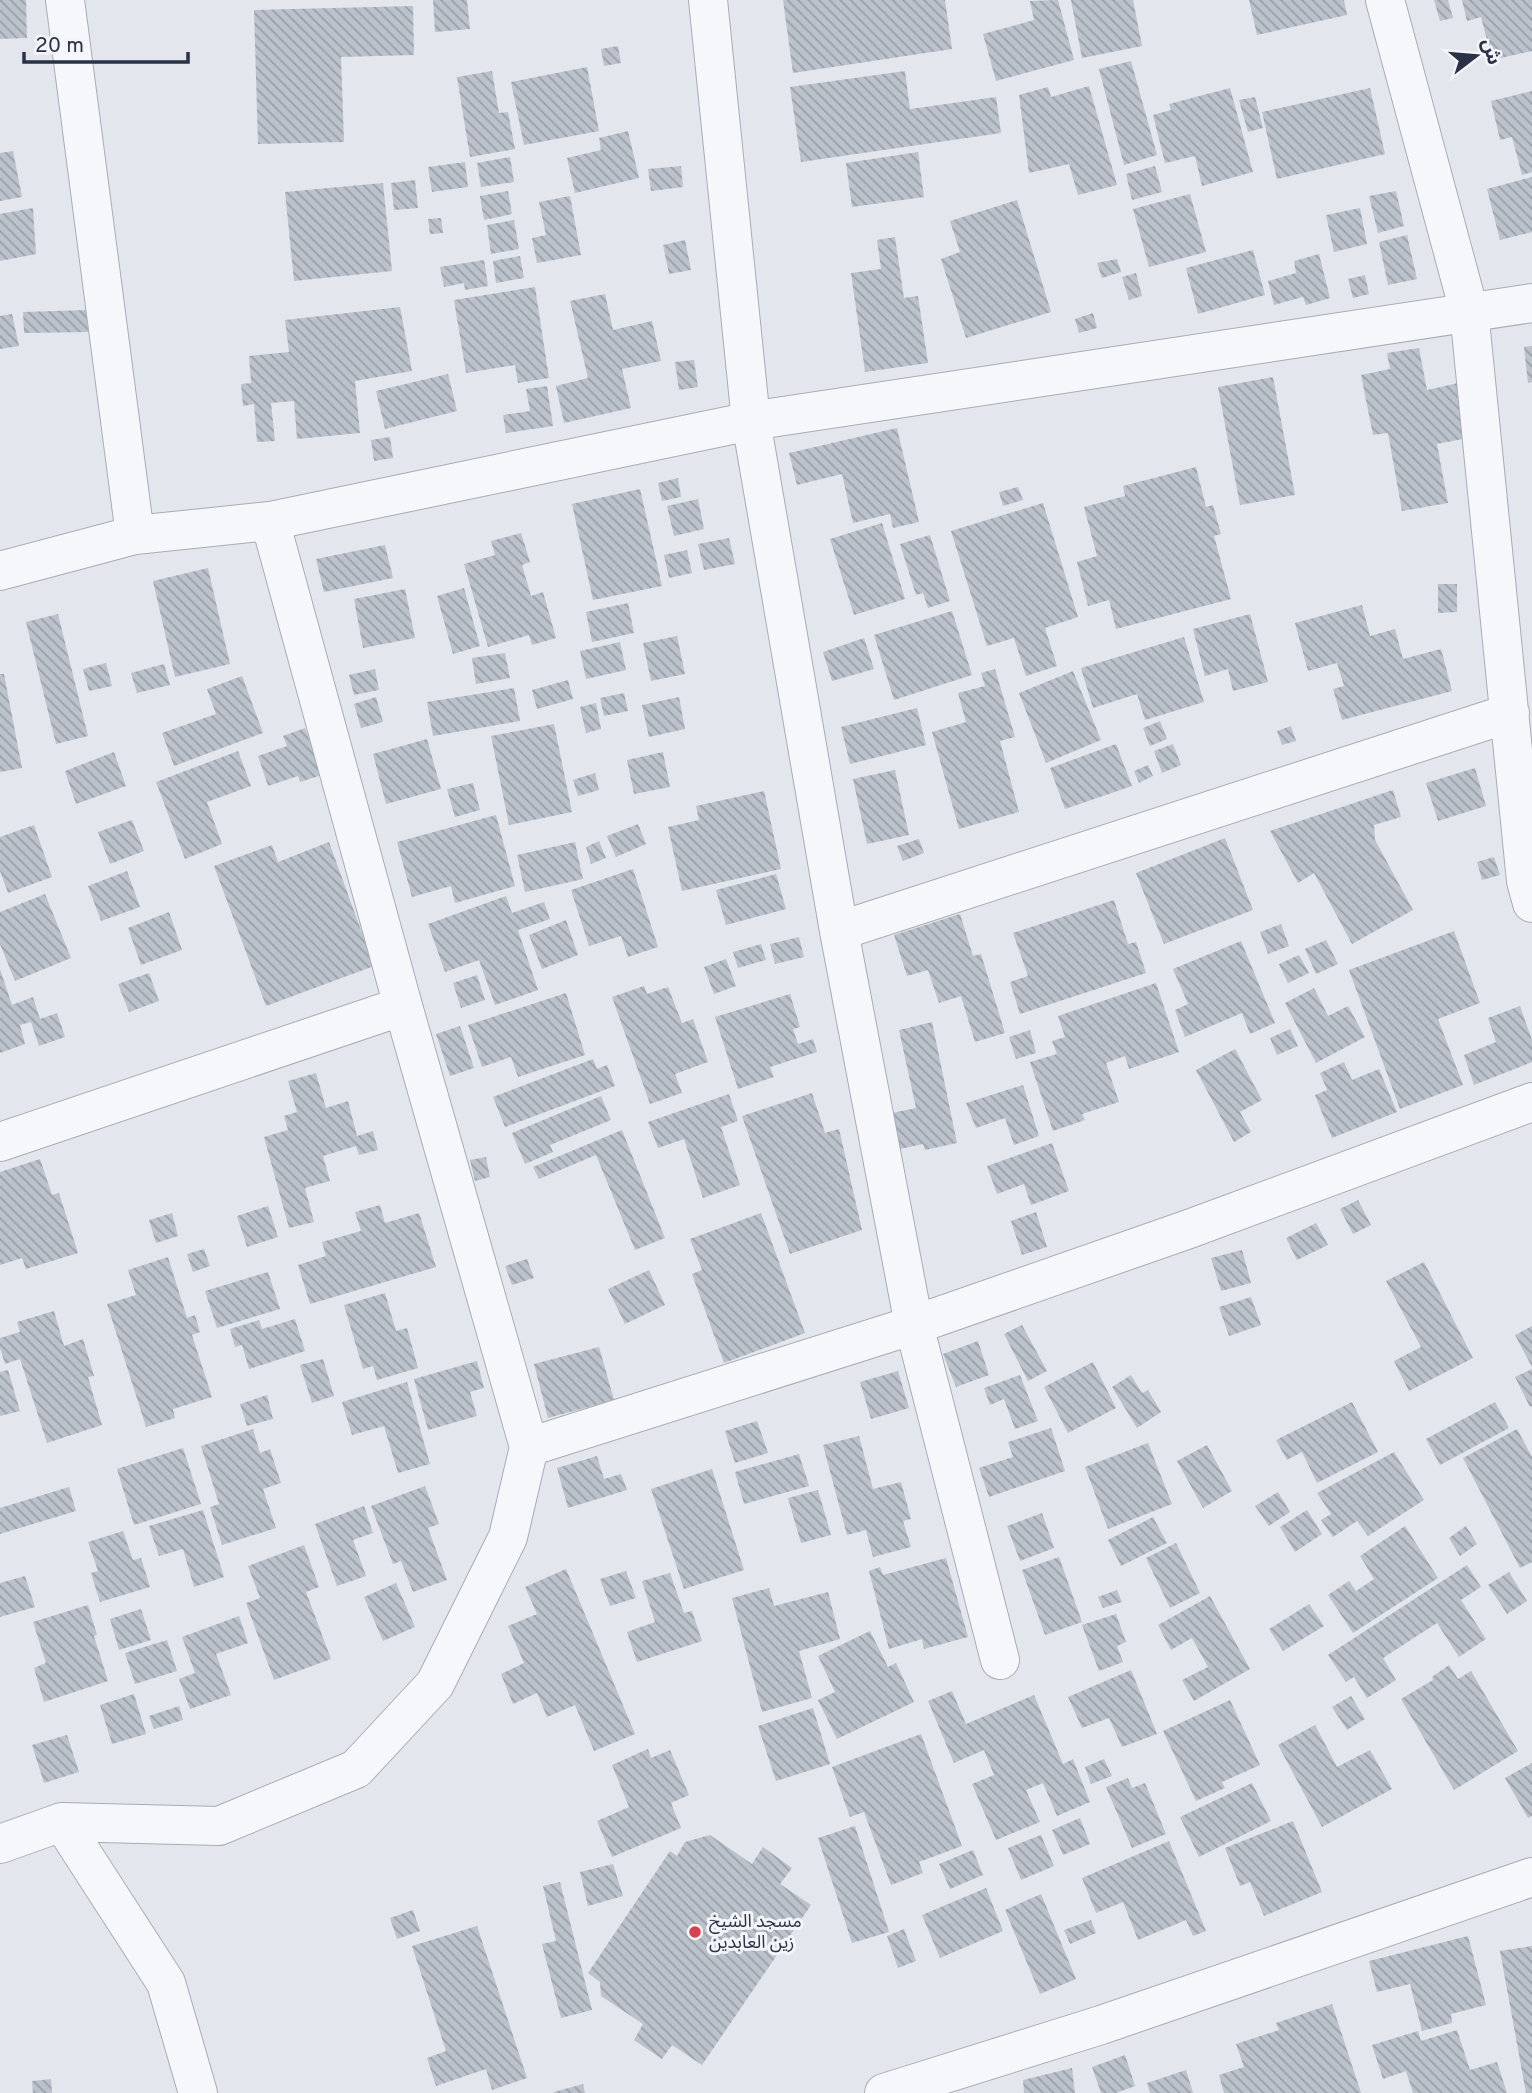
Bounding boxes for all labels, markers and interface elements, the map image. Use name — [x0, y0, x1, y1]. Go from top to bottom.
scale bar — [24, 21, 189, 65]
north arrow — [1441, 21, 1511, 91]
text: 20 m — [35, 33, 84, 60]
text: ش — [1475, 36, 1506, 68]
place label: مسجد الشيخ زين العابدين — [709, 1911, 802, 1955]
marker: مسجد الشيخ زين العابدين — [687, 1924, 703, 1940]

